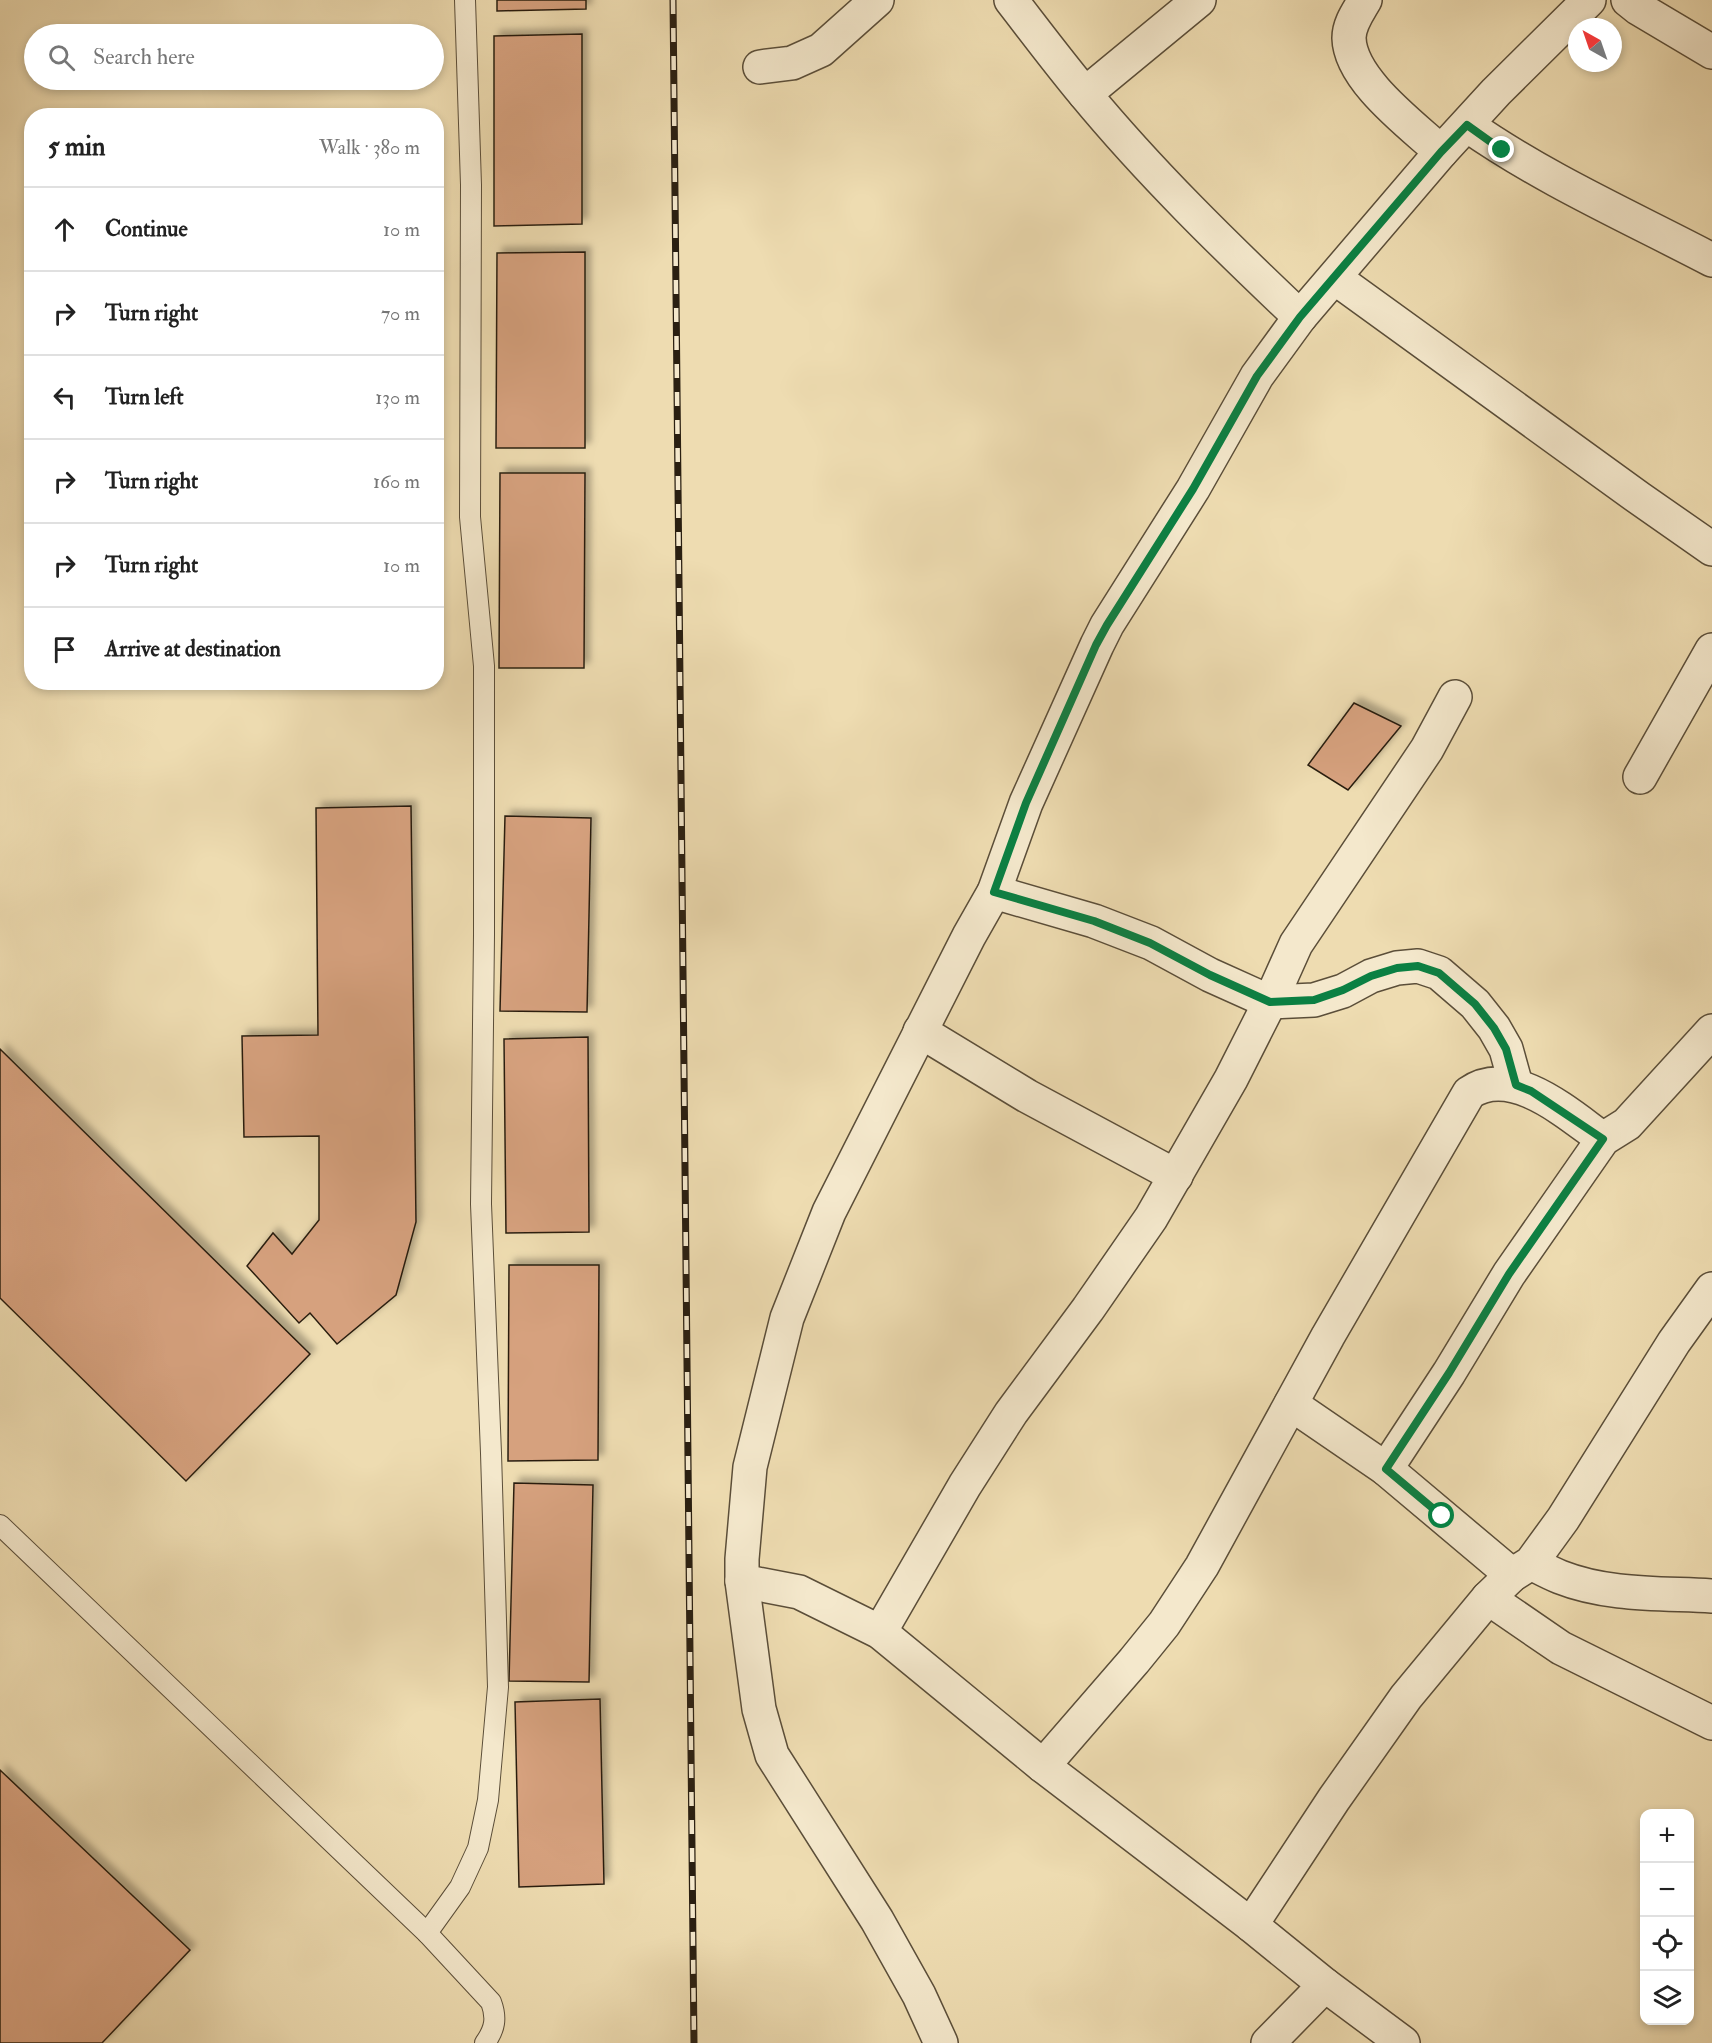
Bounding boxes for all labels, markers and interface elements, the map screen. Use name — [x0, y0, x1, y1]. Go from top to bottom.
north arrow — [1568, 18, 1622, 72]
search box — [24, 24, 444, 90]
icon: search — [45, 41, 78, 74]
text: Search here — [93, 43, 195, 71]
text: 5 min — [48, 131, 105, 163]
text: Walk · 380 m — [319, 135, 420, 160]
route end — [1488, 136, 1514, 162]
icon: ahead — [48, 213, 81, 246]
text: Continue — [105, 215, 188, 243]
text: 10 m — [383, 217, 420, 242]
icon: right — [48, 297, 81, 330]
text: Turn right — [105, 299, 198, 327]
text: 70 m — [381, 301, 420, 326]
icon: left — [48, 381, 81, 414]
text: Turn left — [105, 383, 184, 411]
text: 130 m — [375, 385, 420, 410]
icon: right — [48, 465, 81, 498]
text: Turn right — [105, 467, 198, 495]
text: 160 m — [373, 469, 420, 494]
icon: right — [48, 549, 81, 582]
text: Turn right — [105, 551, 198, 579]
text: 10 m — [383, 553, 420, 578]
icon: arrive — [48, 633, 81, 666]
text: Arrive at destination — [105, 635, 281, 663]
route start — [1428, 1502, 1454, 1528]
map controls — [1640, 1809, 1694, 2025]
button: + — [1640, 1809, 1694, 1863]
button: − — [1640, 1863, 1694, 1917]
button: locate — [1640, 1917, 1694, 1971]
button: layers — [1640, 1971, 1694, 2025]

